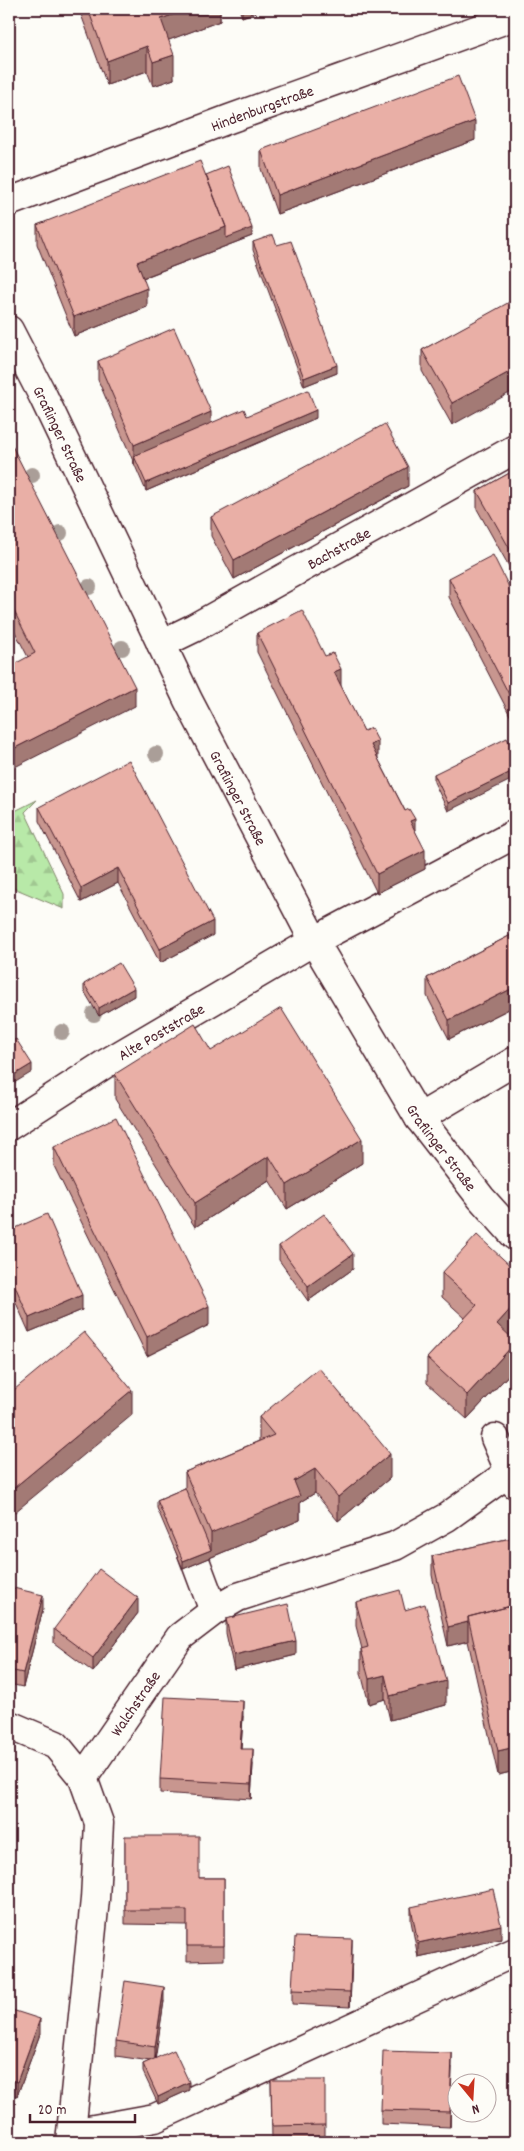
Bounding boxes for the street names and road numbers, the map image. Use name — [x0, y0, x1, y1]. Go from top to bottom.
street label: Hindenburgstraße — [208, 80, 317, 139]
street label: Graflinger Straße — [26, 382, 92, 487]
street label: Bachstraße — [304, 523, 376, 577]
street label: Graflinger Straße — [202, 747, 271, 850]
street label: Alte Poststraße — [114, 999, 210, 1068]
street label: Graflinger Straße — [399, 1100, 481, 1197]
street label: Walchstraße — [106, 1667, 167, 1742]

